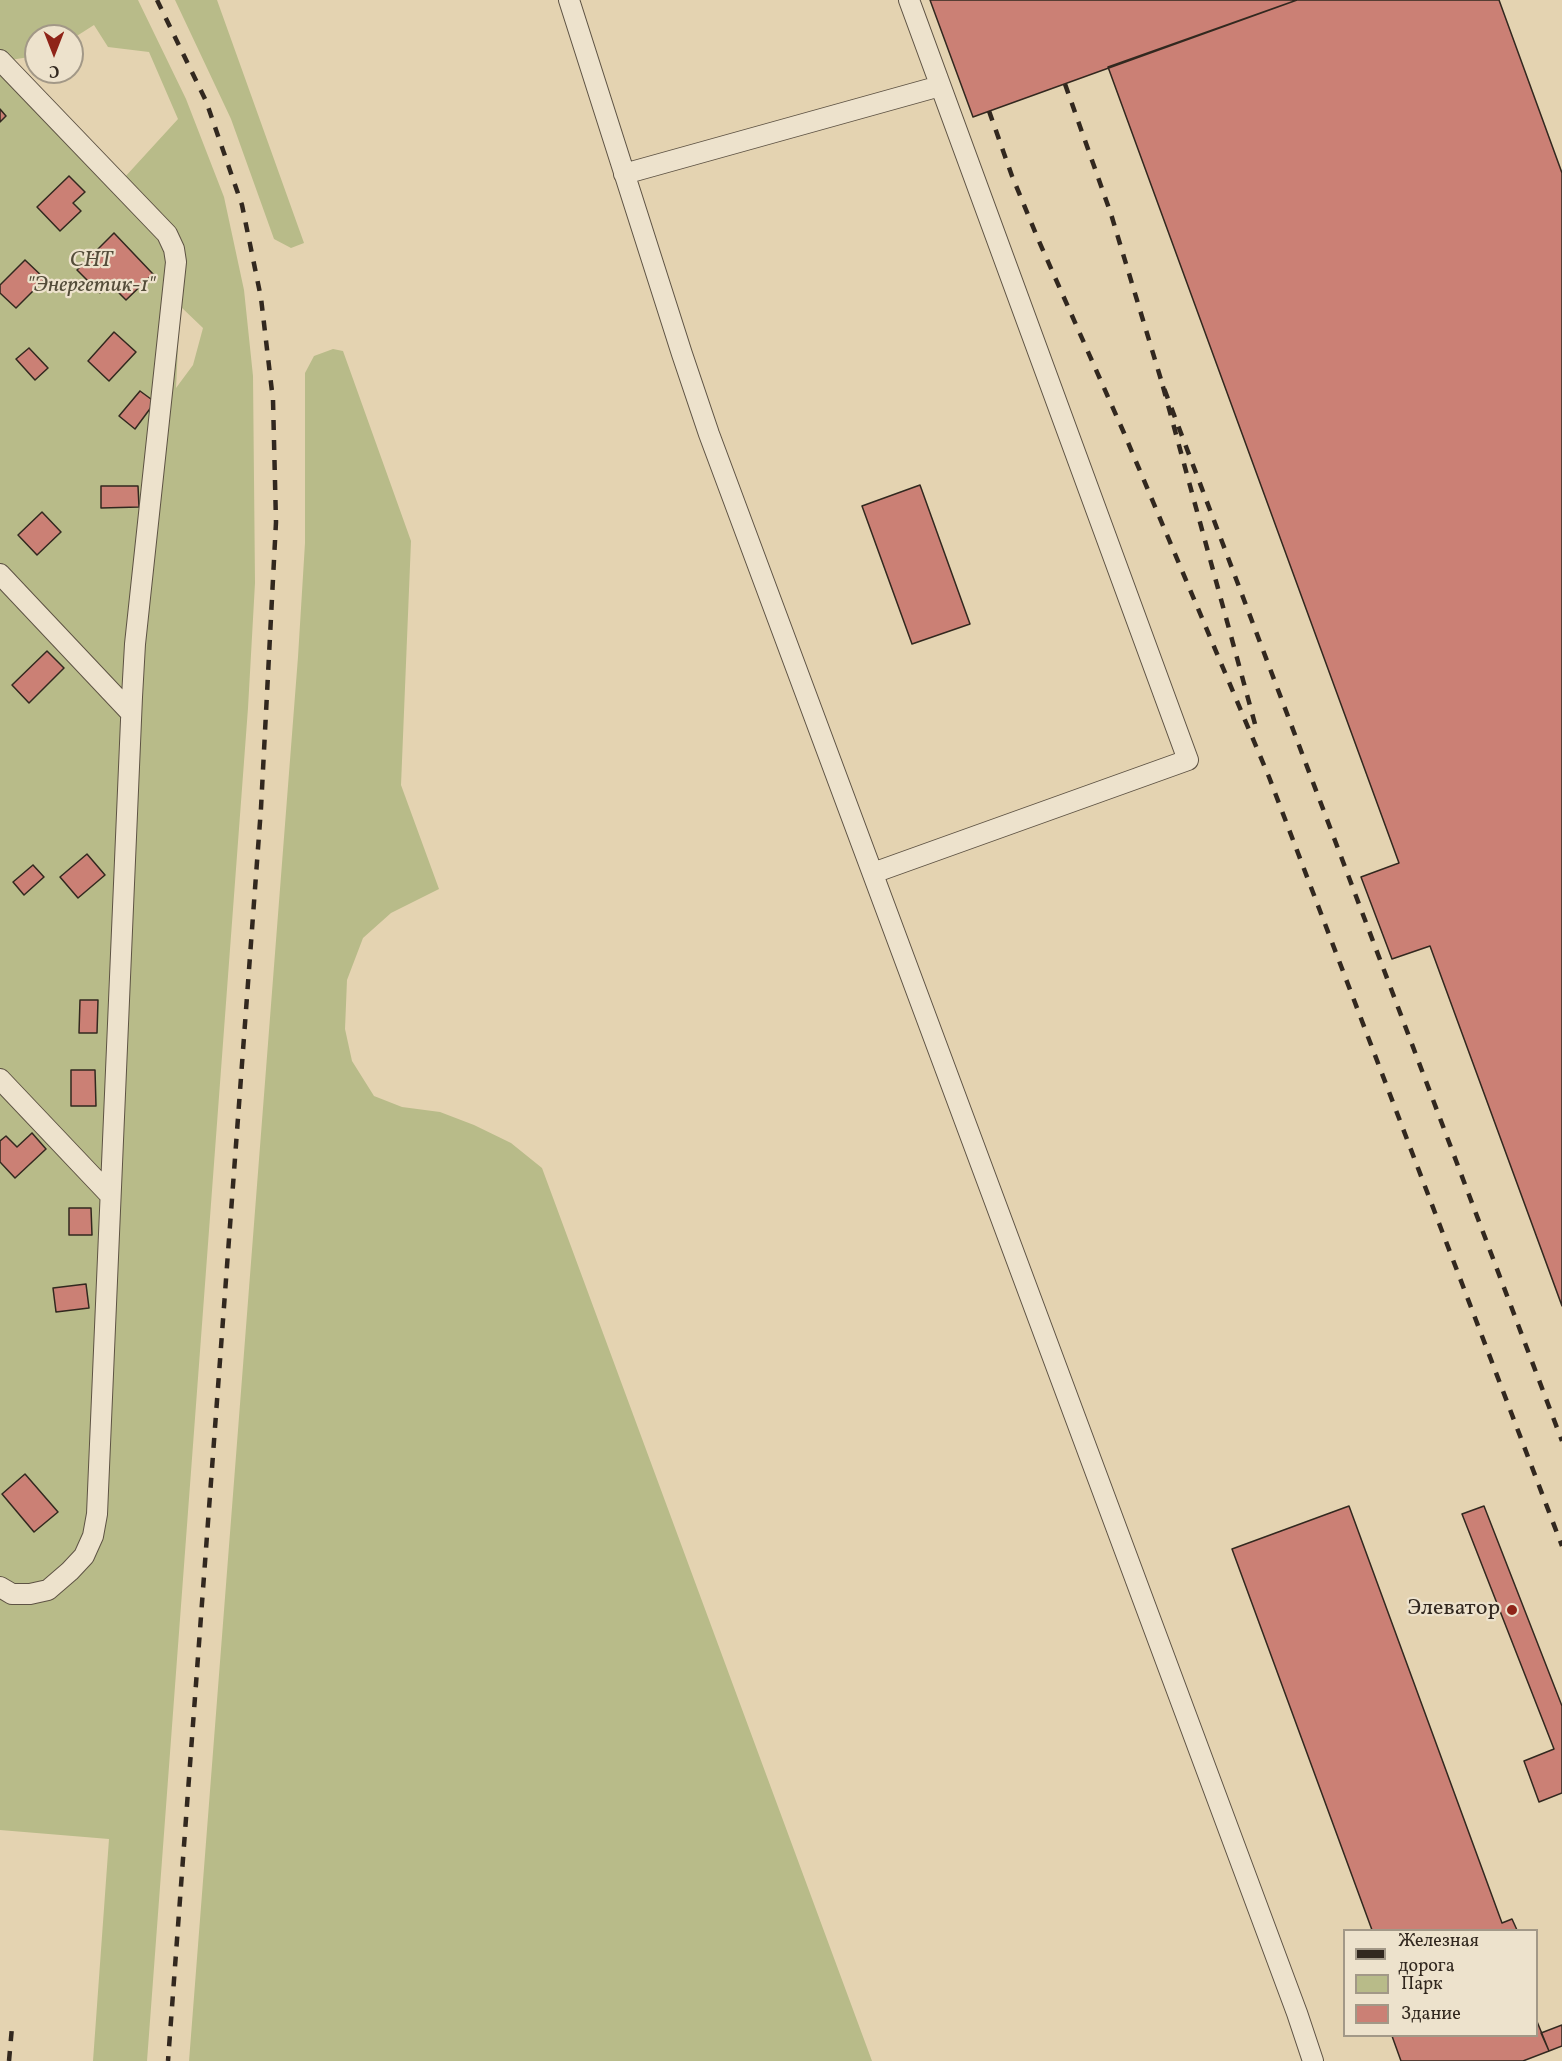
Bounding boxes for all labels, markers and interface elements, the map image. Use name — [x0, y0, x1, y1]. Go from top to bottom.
north arrow — [24, 24, 84, 84]
text: С — [49, 59, 59, 81]
park label: СНТ "Энергетик-1" — [27, 249, 155, 300]
place label: Элеватор — [1408, 1597, 1500, 1623]
marker: Элеватор — [1505, 1603, 1519, 1617]
legend — [1343, 1929, 1538, 2037]
text: Железная дорога — [1398, 1929, 1479, 1979]
text: Парк — [1401, 1972, 1443, 1997]
text: Здание — [1401, 2002, 1461, 2027]

